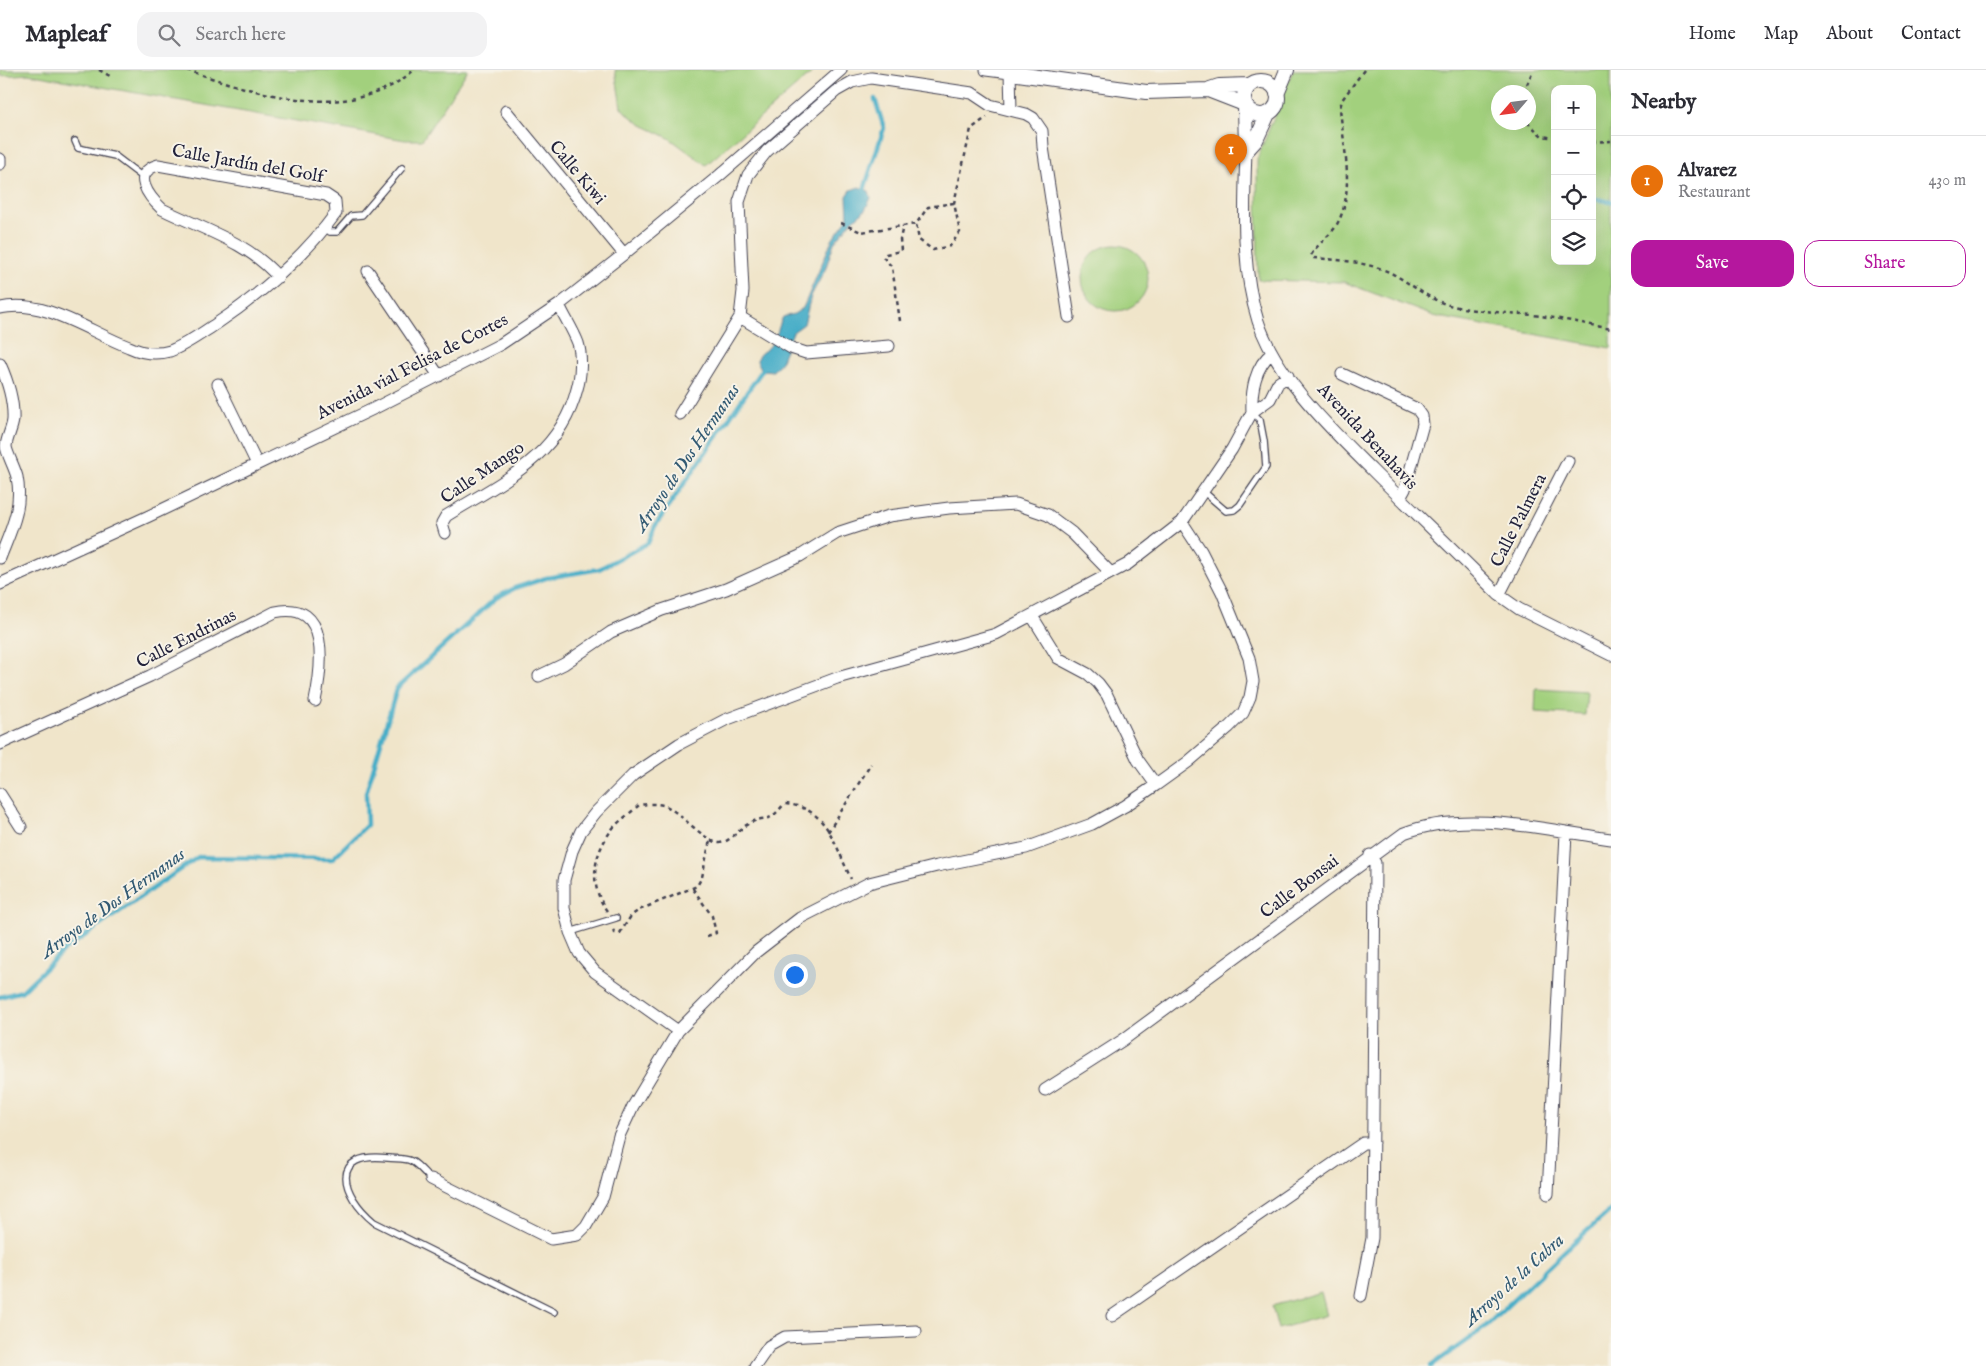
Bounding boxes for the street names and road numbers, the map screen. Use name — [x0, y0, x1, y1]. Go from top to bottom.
street label: Calle Kiwi — [543, 136, 611, 210]
street label: Calle Jardín del Golf — [170, 140, 329, 190]
street label: Avenida vial Felisa de Cortes — [312, 309, 512, 426]
street label: Avenida Benahavis — [1311, 378, 1422, 495]
street label: Calle Mango — [436, 437, 529, 510]
street label: Calle Palmera — [1486, 470, 1553, 571]
street label: Calle Endrinas — [133, 604, 241, 674]
street label: Calle Bonsai — [1256, 850, 1344, 924]

